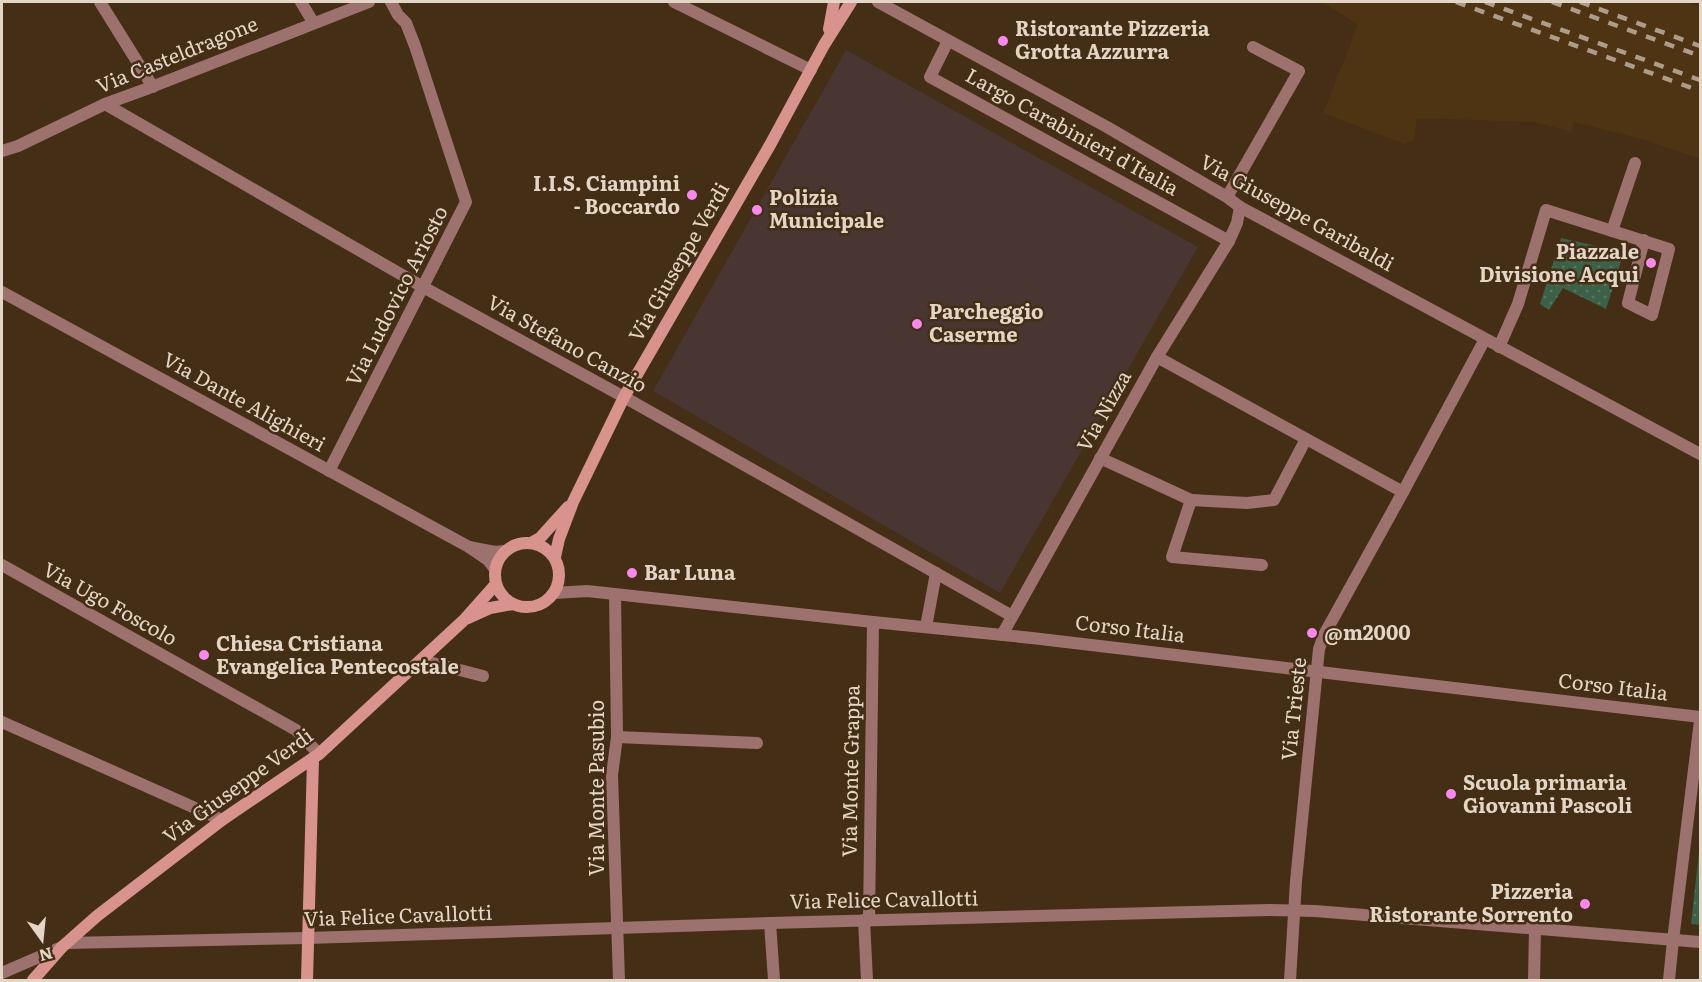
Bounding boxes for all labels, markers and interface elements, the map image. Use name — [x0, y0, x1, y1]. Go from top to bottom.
street label: Via Casteldragone — [91, 7, 262, 99]
place label: Ristorante Pizzeria Grotta Azzurra — [1015, 12, 1210, 65]
marker: Ristorante Pizzeria Grotta Azzurra — [996, 34, 1010, 48]
street label: Largo Carabinieri d'Italia — [961, 59, 1185, 202]
street label: Via Giuseppe Garibaldi — [1195, 145, 1401, 277]
place label: I.I.S. Ciampini - Boccardo — [533, 167, 680, 220]
street label: Via Giuseppe Verdi — [619, 175, 735, 346]
place label: Polizia Municipale — [769, 181, 884, 234]
marker: I.I.S. Ciampini - Boccardo — [685, 188, 699, 202]
street label: Via Ludovico Ariosto — [337, 200, 454, 391]
marker: Polizia Municipale — [750, 203, 764, 217]
place label: Piazzale Divisione Acqui — [1479, 235, 1639, 288]
marker: Piazzale Divisione Acqui — [1644, 256, 1658, 270]
street label: Via Stefano Canzio — [483, 286, 653, 399]
place label: Parcheggio Caserme — [929, 295, 1044, 348]
marker: Parcheggio Caserme — [910, 317, 924, 331]
street label: Via Dante Alighieri — [158, 343, 332, 458]
street label: Via Nizza — [1068, 364, 1137, 456]
street label: Via Ugo Foscolo — [38, 553, 184, 652]
place label: Bar Luna — [644, 556, 736, 586]
marker: Bar Luna — [625, 566, 639, 580]
street label: Corso Italia — [1074, 605, 1187, 649]
place label: @m2000 — [1324, 616, 1411, 646]
marker: @m2000 — [1305, 626, 1319, 640]
place label: Chiesa Cristiana Evangelica Pentecostale — [216, 627, 459, 680]
marker: Chiesa Cristiana Evangelica Pentecostale — [197, 648, 211, 662]
street label: Via Trieste — [1272, 656, 1312, 762]
street label: Corso Italia — [1557, 663, 1670, 707]
street label: Via Monte Grappa — [832, 684, 866, 857]
street label: Via Monte Pasubio — [580, 700, 610, 876]
street label: Via Giuseppe Verdi — [155, 719, 319, 849]
place label: Scuola primaria Giovanni Pascoli — [1463, 766, 1632, 819]
marker: Scuola primaria Giovanni Pascoli — [1444, 787, 1458, 801]
place label: Pizzeria Ristorante Sorrento — [1369, 875, 1573, 928]
street label: Via Felice Cavallotti — [789, 881, 979, 915]
street label: Via Felice Cavallotti — [303, 896, 493, 932]
marker: Pizzeria Ristorante Sorrento — [1578, 897, 1592, 911]
north arrow — [12, 910, 72, 970]
text: N — [37, 942, 56, 969]

